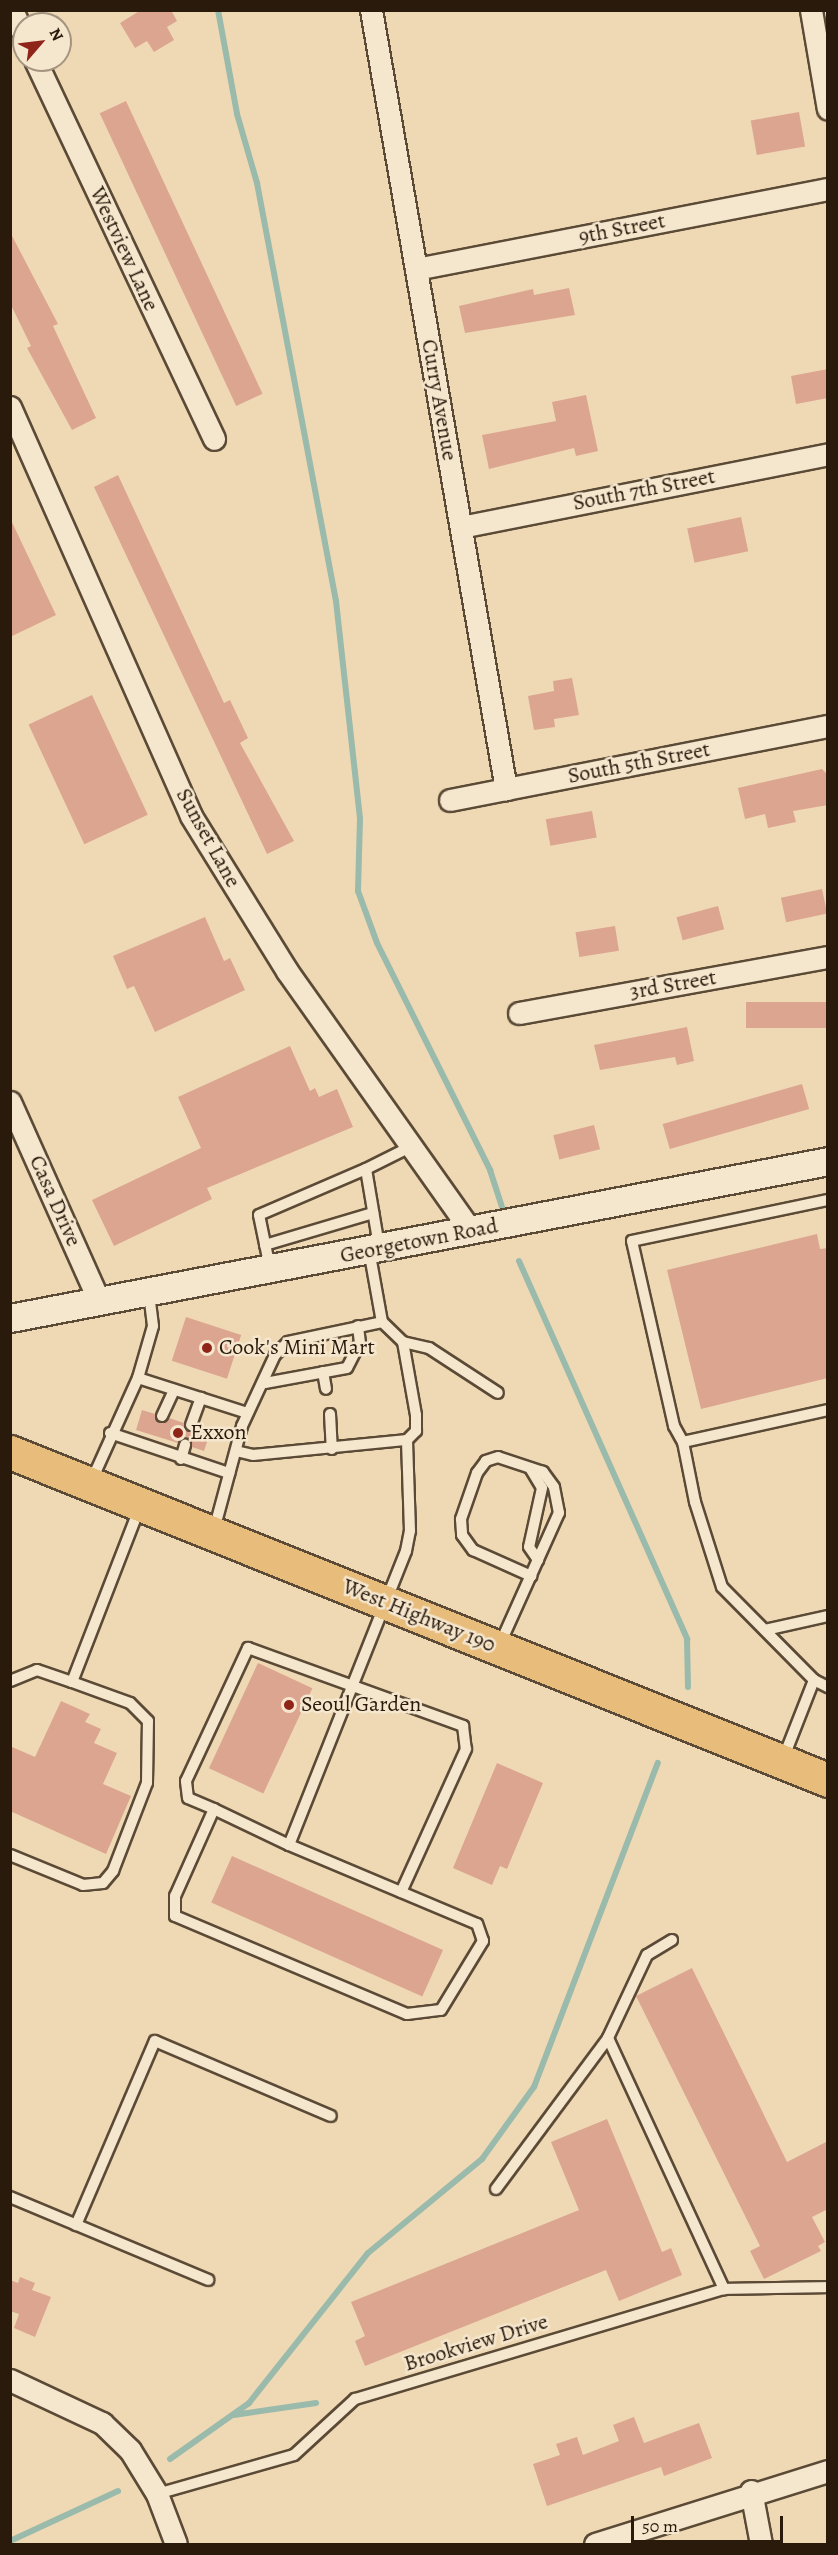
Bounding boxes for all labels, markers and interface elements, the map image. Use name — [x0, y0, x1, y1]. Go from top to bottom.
north arrow — [12, 12, 72, 72]
text: N — [44, 24, 69, 45]
street label: Westview Lane — [84, 183, 164, 315]
street label: 9th Street — [577, 208, 667, 250]
street label: Curry Avenue — [415, 337, 463, 463]
street label: South 7th Street — [571, 463, 717, 517]
street label: South 5th Street — [566, 736, 712, 790]
street label: Sunset Lane — [170, 784, 246, 892]
street label: 3rd Street — [628, 964, 718, 1006]
street label: Casa Drive — [23, 1151, 87, 1251]
street label: Georgetown Road — [338, 1213, 500, 1269]
place label: Cook's Mini Mart — [219, 1335, 375, 1361]
marker: Cook's Mini Mart — [200, 1341, 214, 1355]
place label: Exxon — [190, 1420, 246, 1446]
marker: Exxon — [171, 1426, 185, 1440]
street label: West Highway 190 — [339, 1573, 499, 1659]
place label: Seoul Garden — [301, 1692, 421, 1718]
marker: Seoul Garden — [282, 1698, 296, 1712]
street label: Brookview Drive — [401, 2309, 551, 2377]
scale bar — [634, 2504, 786, 2542]
text: 50 m — [642, 2514, 678, 2538]

